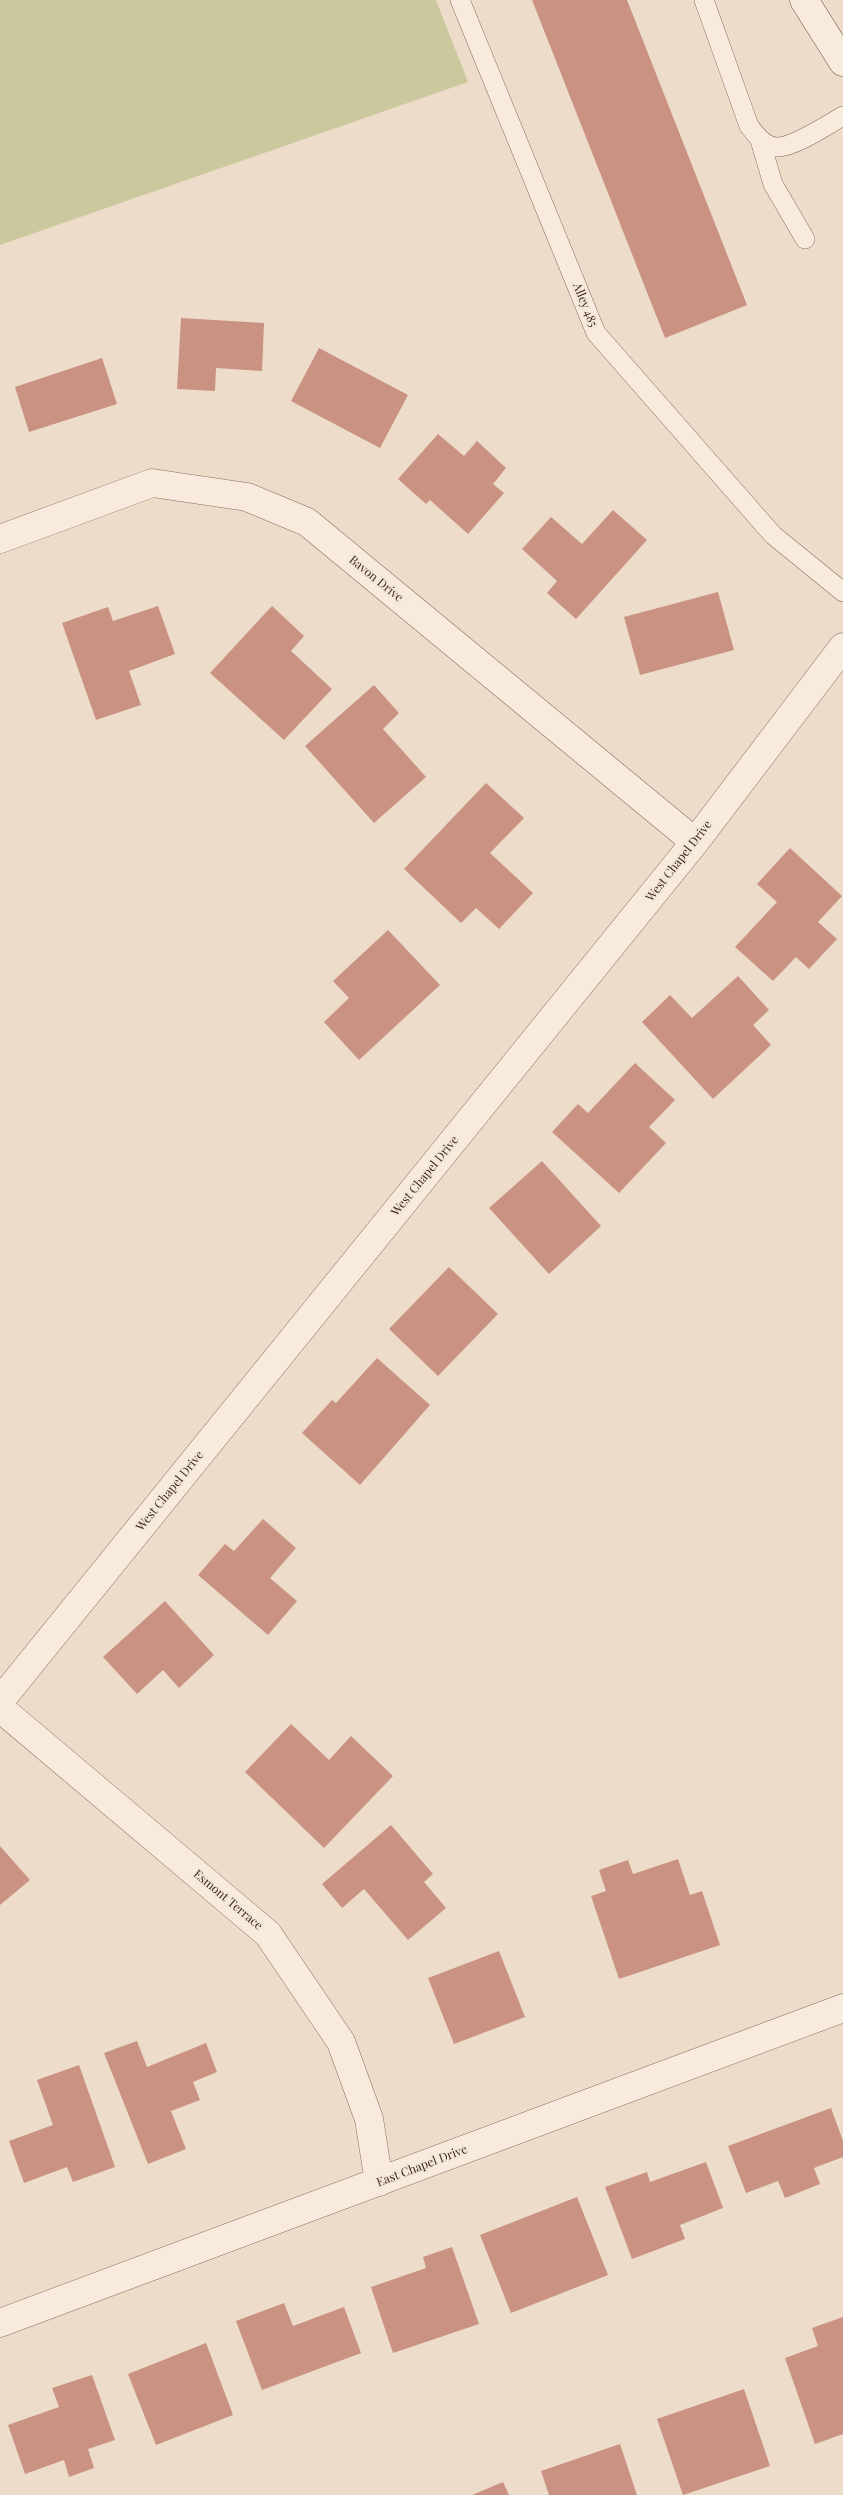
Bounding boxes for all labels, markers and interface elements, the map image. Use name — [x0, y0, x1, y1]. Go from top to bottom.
street label: Alley 485 — [570, 281, 600, 329]
street label: Bavon Drive — [346, 553, 406, 605]
street label: West Chapel Drive — [643, 818, 715, 904]
street label: West Chapel Drive — [388, 1133, 462, 1219]
street label: West Chapel Drive — [133, 1448, 207, 1534]
street label: Esmont Terrace — [190, 1867, 266, 1933]
street label: East Chapel Drive — [375, 2142, 469, 2190]

